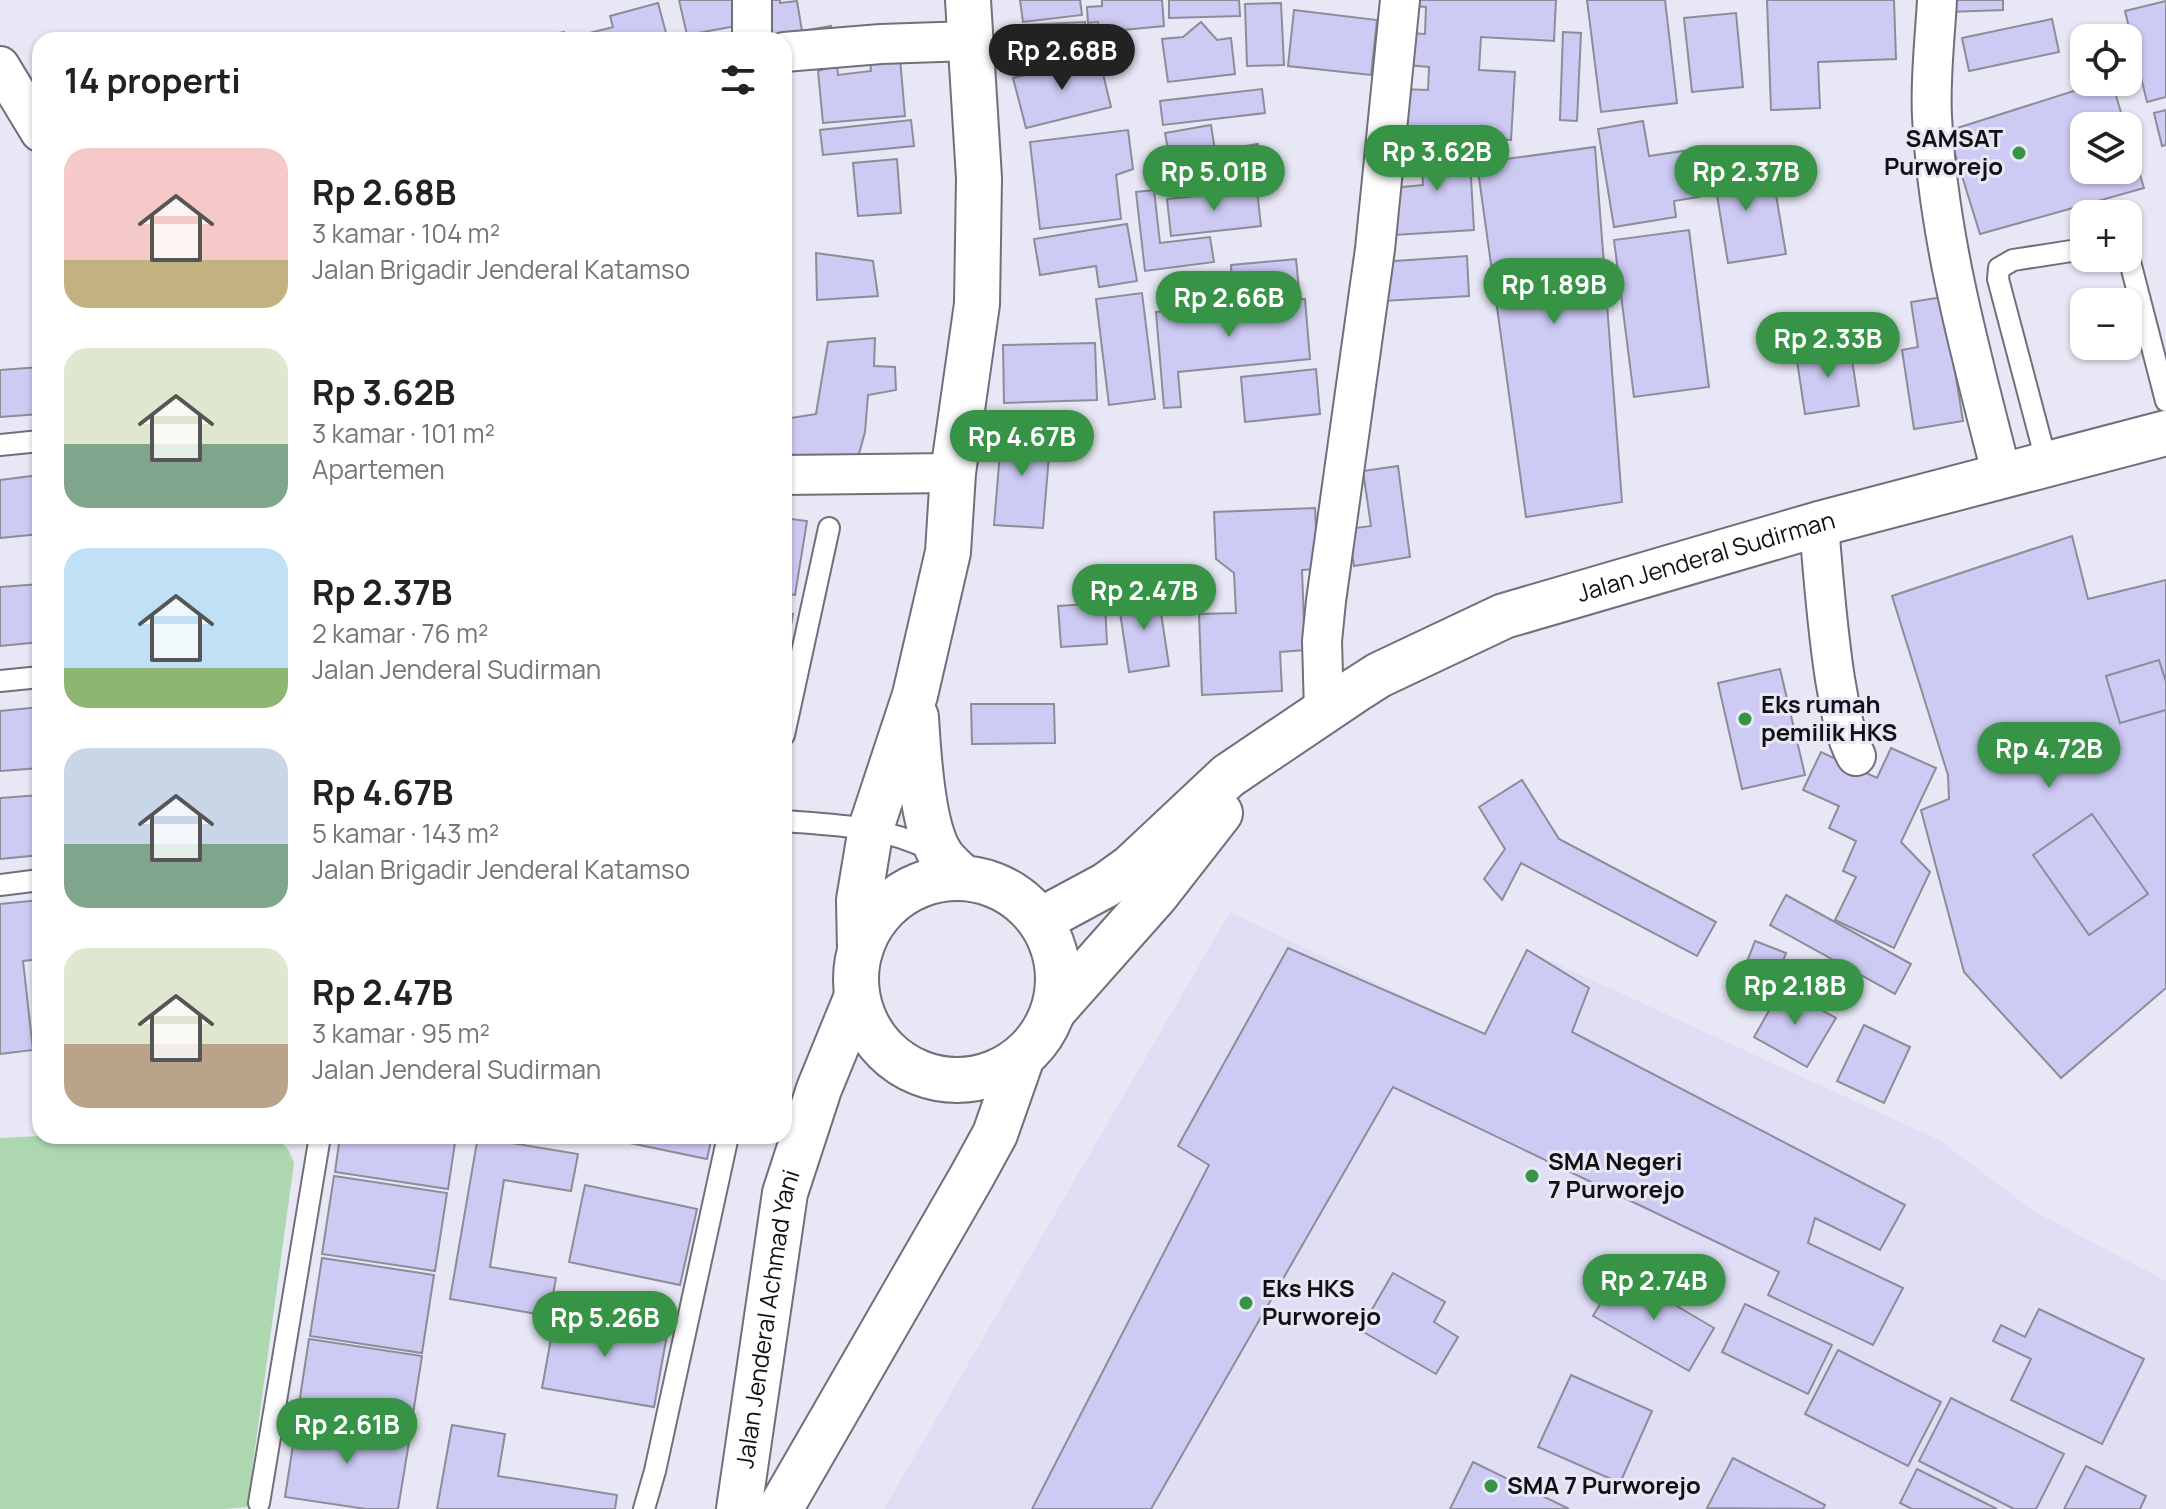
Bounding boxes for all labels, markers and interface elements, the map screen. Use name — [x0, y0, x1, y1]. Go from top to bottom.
pin: Rp 2.68B — [979, 24, 1145, 92]
map controls — [2070, 24, 2142, 360]
button: locate — [2070, 24, 2142, 96]
text: Rp 2.68B — [1007, 32, 1117, 68]
text: 14 properti — [64, 57, 241, 103]
icon: filters — [716, 58, 760, 102]
button: layers — [2070, 112, 2142, 184]
place label: SAMSAT Purworejo — [1884, 121, 2003, 182]
pin: Rp 3.62B — [1354, 125, 1520, 193]
text: Rp 3.62B — [1382, 133, 1492, 169]
marker: SAMSAT Purworejo — [2010, 144, 2028, 162]
pin: Rp 5.01B — [1131, 145, 1297, 213]
pin: Rp 2.37B — [1663, 145, 1829, 213]
text: Rp 5.01B — [1161, 153, 1267, 189]
text: Rp 2.37B — [1692, 153, 1800, 189]
text: Rp 2.68B — [312, 169, 456, 215]
icon: home — [128, 180, 224, 276]
button: + — [2070, 200, 2142, 272]
text: 3 kamar · 104 m² — [312, 215, 500, 251]
text: Jalan Brigadir Jenderal Katamso — [312, 251, 690, 287]
pin: Rp 1.89B — [1471, 258, 1637, 326]
text: Rp 1.89B — [1501, 266, 1607, 302]
pin: Rp 2.66B — [1146, 271, 1312, 339]
text: Rp 2.66B — [1174, 279, 1284, 315]
button: − — [2070, 288, 2142, 360]
pin: Rp 2.33B — [1745, 312, 1911, 380]
text: Rp 2.33B — [1774, 320, 1882, 356]
text: Rp 3.62B — [312, 369, 455, 415]
icon: home — [128, 380, 224, 476]
pin: Rp 4.67B — [939, 410, 1105, 478]
text: 3 kamar · 101 m² — [312, 415, 495, 451]
text: Rp 4.67B — [968, 418, 1076, 454]
text: Apartemen — [312, 451, 445, 487]
street label: Jalan Jenderal Sudirman — [1573, 503, 1838, 609]
pin: Rp 2.47B — [1061, 564, 1227, 632]
text: Rp 2.37B — [312, 569, 452, 615]
text: Rp 2.47B — [1090, 572, 1198, 608]
icon: home — [128, 580, 224, 676]
text: 2 kamar · 76 m² — [312, 615, 488, 651]
text: Jalan Jenderal Sudirman — [312, 651, 601, 687]
place label: Eks rumah pemilik HKS — [1761, 687, 1897, 748]
marker: Eks rumah pemilik HKS — [1736, 710, 1754, 728]
pin: Rp 4.72B — [1966, 722, 2132, 790]
text: Rp 4.72B — [1995, 730, 2103, 766]
text: Rp 4.67B — [312, 769, 453, 815]
icon: home — [128, 780, 224, 876]
text: 5 kamar · 143 m² — [312, 815, 499, 851]
text: Jalan Brigadir Jenderal Katamso — [312, 851, 690, 887]
pin: Rp 2.18B — [1712, 959, 1878, 1027]
text: Rp 2.18B — [1744, 967, 1846, 1003]
text: Rp 2.47B — [312, 969, 453, 1015]
icon: home — [128, 980, 224, 1076]
text: 3 kamar · 95 m² — [312, 1015, 490, 1051]
text: Jalan Jenderal Sudirman — [312, 1051, 601, 1087]
place label: SMA Negeri 7 Purworejo — [1548, 1144, 1685, 1205]
street label: Jalan Jenderal Achmad Yani — [727, 1165, 807, 1471]
marker: SMA Negeri 7 Purworejo — [1523, 1167, 1541, 1185]
pin: Rp 2.74B — [1571, 1254, 1737, 1322]
text: Rp 2.74B — [1601, 1262, 1707, 1298]
place label: Eks HKS Purworejo — [1262, 1271, 1381, 1332]
pin: Rp 5.26B — [522, 1291, 688, 1359]
marker: Eks HKS Purworejo — [1237, 1294, 1255, 1312]
text: Rp 5.26B — [550, 1299, 660, 1335]
pin: Rp 2.61B — [264, 1398, 430, 1466]
text: Rp 2.61B — [294, 1406, 400, 1442]
place label: SMA 7 Purworejo — [1507, 1468, 1701, 1501]
marker: SMA 7 Purworejo — [1482, 1477, 1500, 1495]

